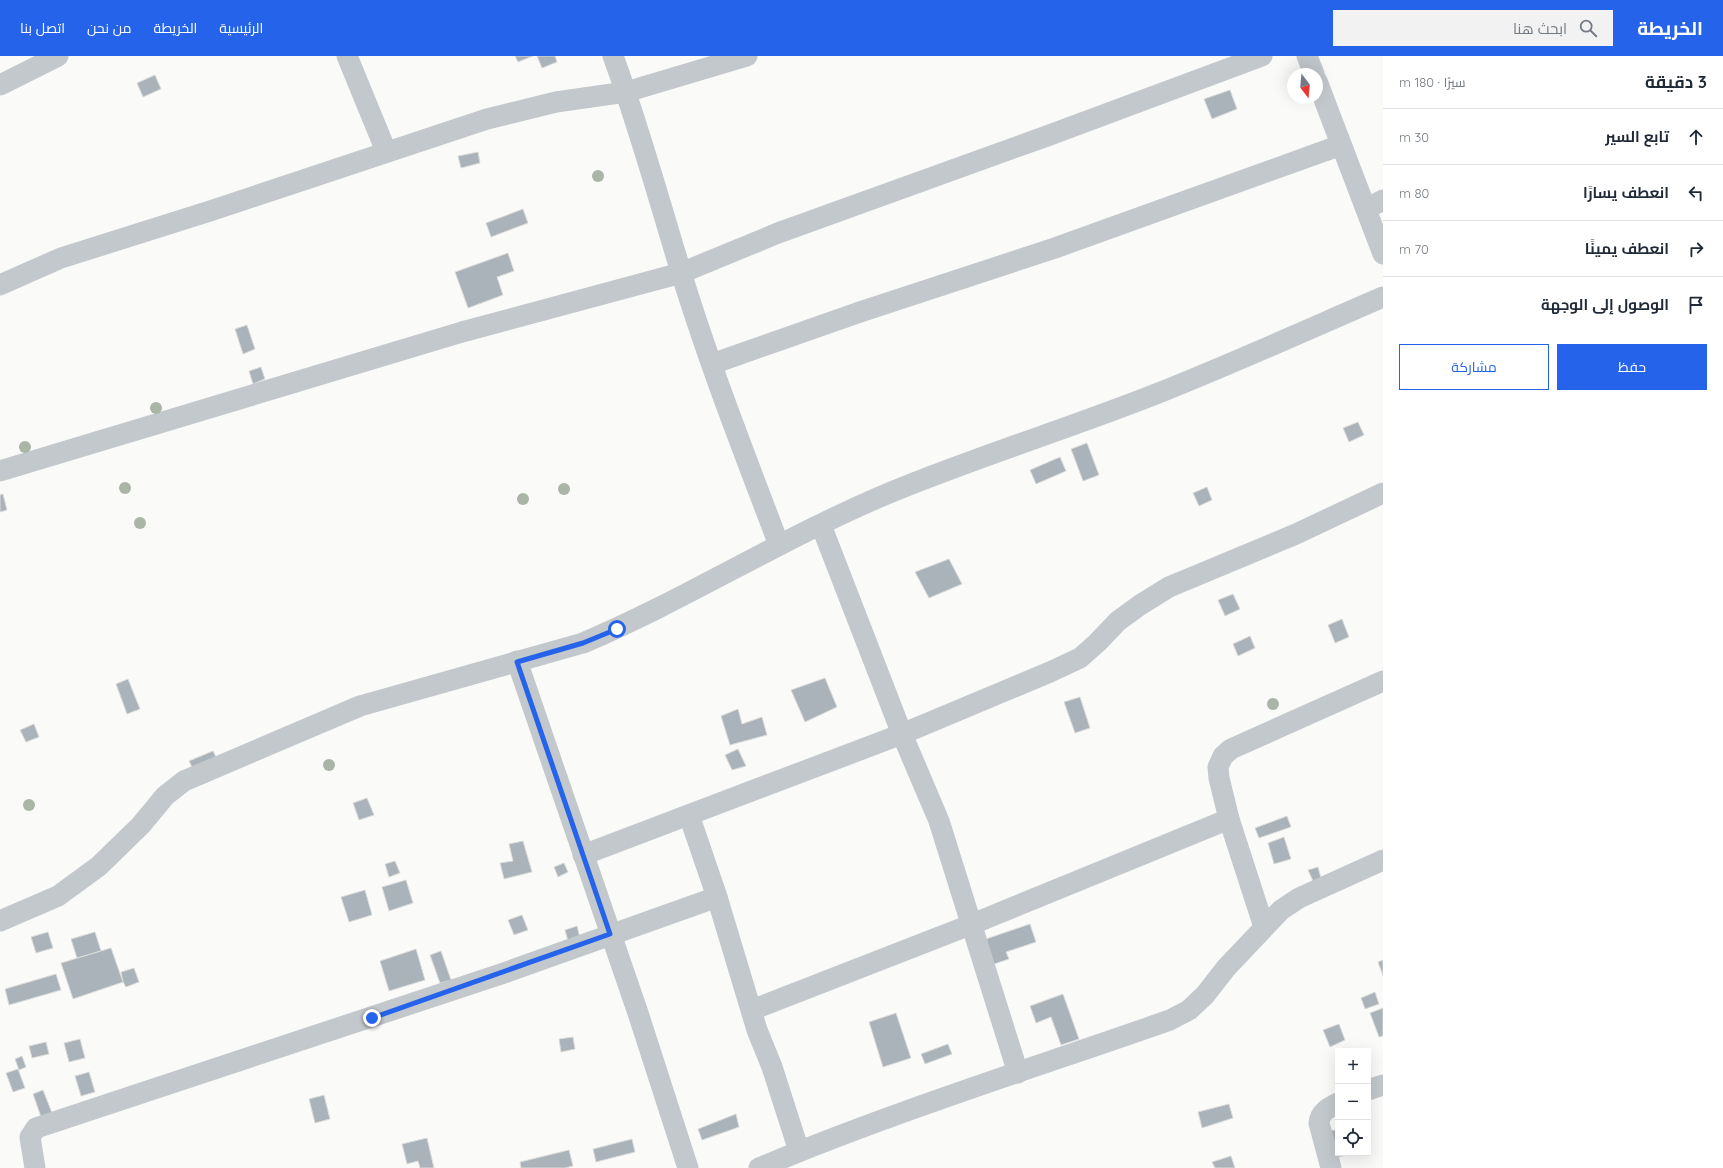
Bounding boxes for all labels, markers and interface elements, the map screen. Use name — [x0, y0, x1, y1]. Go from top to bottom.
search box — [1333, 10, 1613, 46]
text: الخريطة — [1637, 16, 1703, 40]
icon: search — [1577, 17, 1599, 39]
text: اتصل بنا — [20, 19, 65, 37]
text: من نحن — [87, 19, 132, 37]
text: الخريطة — [154, 19, 197, 37]
text: الرئيسية — [219, 19, 263, 37]
text: ابحث هنا — [1513, 19, 1567, 38]
north arrow — [1287, 68, 1323, 104]
text: 3 دقيقة — [1645, 71, 1707, 92]
text: سيرًا · 180 m — [1399, 74, 1466, 90]
icon: ahead — [1685, 126, 1707, 148]
text: تابع السير — [1605, 127, 1669, 146]
text: 30 m — [1399, 129, 1429, 145]
icon: left — [1685, 182, 1707, 204]
text: انعطف يسارًا — [1583, 183, 1669, 202]
text: 80 m — [1399, 185, 1429, 201]
icon: right — [1685, 238, 1707, 260]
text: انعطف يمينًا — [1585, 239, 1669, 258]
text: 70 m — [1399, 241, 1429, 257]
icon: arrive — [1685, 294, 1707, 316]
text: الوصول إلى الوجهة — [1541, 295, 1669, 314]
button: مشاركة — [1399, 344, 1549, 390]
button: حفظ — [1557, 344, 1707, 390]
route start — [608, 620, 626, 638]
route end — [363, 1009, 381, 1027]
map controls — [1335, 1048, 1371, 1156]
button: + — [1335, 1048, 1371, 1084]
button: − — [1335, 1084, 1371, 1120]
button: locate — [1335, 1120, 1371, 1156]

